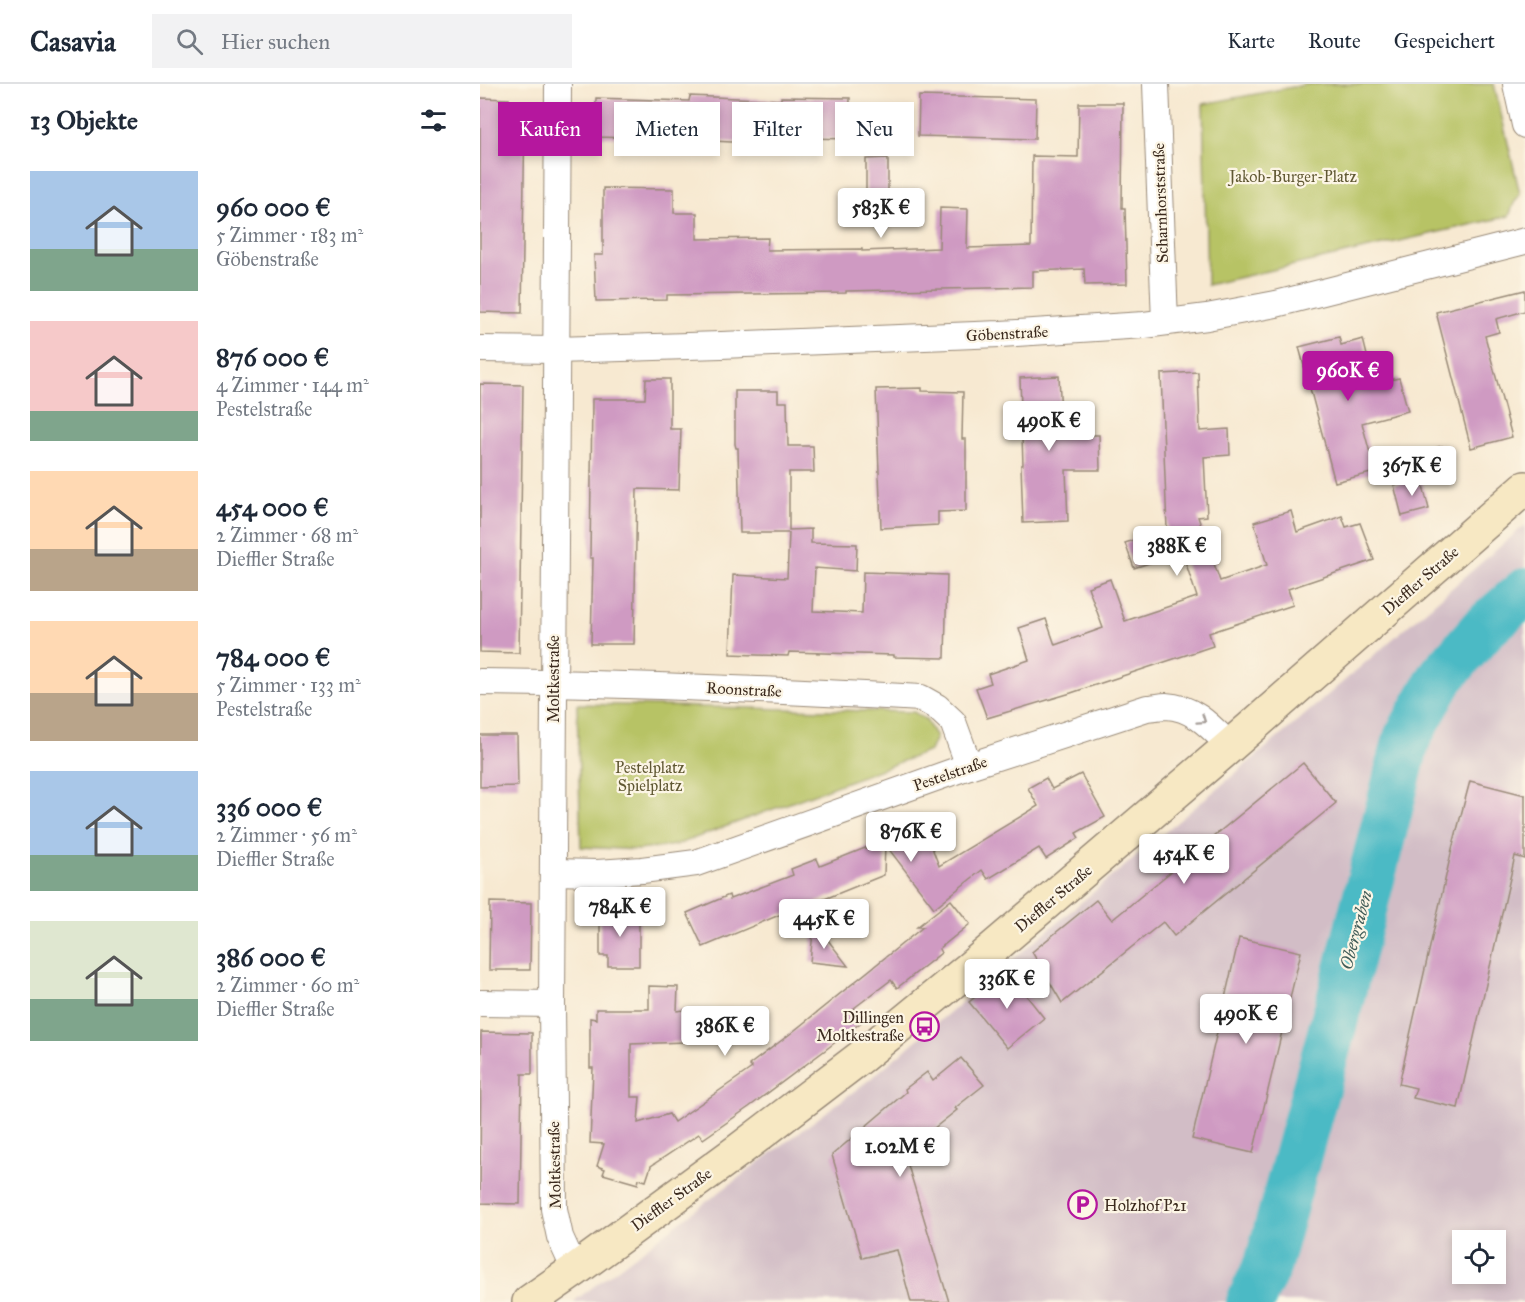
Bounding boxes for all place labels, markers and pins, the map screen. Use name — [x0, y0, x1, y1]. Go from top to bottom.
pin: 583K € — [832, 188, 930, 239]
pin: 960K € — [1299, 351, 1397, 402]
pin: 490K € — [1000, 401, 1098, 452]
pin: 367K € — [1363, 446, 1461, 497]
pin: 388K € — [1128, 526, 1226, 577]
pin: 876K € — [862, 812, 960, 863]
pin: 454K € — [1135, 834, 1233, 885]
pin: 784K € — [571, 887, 669, 938]
pin: 445K € — [775, 899, 873, 950]
pin: 336K € — [958, 959, 1056, 1010]
pin: 490K € — [1197, 994, 1295, 1045]
pin: 386K € — [676, 1006, 774, 1057]
place label: Dillingen Moltkestraße — [816, 1008, 904, 1045]
bus stop icon: Dillingen Moltkestraße — [909, 1010, 941, 1042]
pin: 1.02M € — [845, 1127, 955, 1178]
parking icon: Holzhof P21 — [1067, 1189, 1099, 1221]
place label: Holzhof P21 — [1104, 1196, 1187, 1215]

